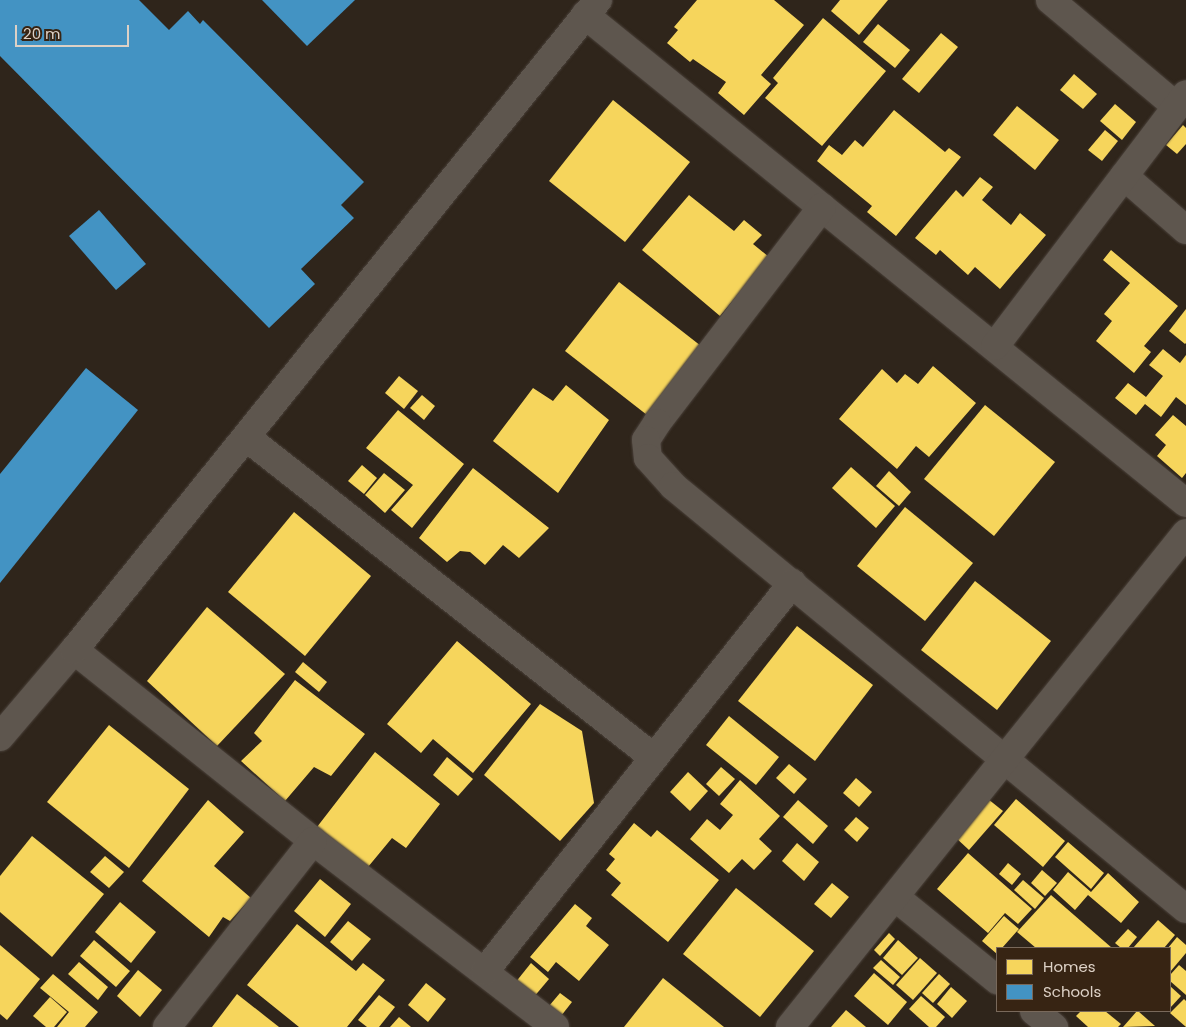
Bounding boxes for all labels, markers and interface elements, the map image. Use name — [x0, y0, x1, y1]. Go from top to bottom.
scale bar — [18, 15, 131, 47]
text: 20 m — [23, 23, 61, 44]
legend — [996, 947, 1171, 1012]
text: Homes — [1043, 956, 1096, 977]
text: Schools — [1043, 981, 1101, 1002]

